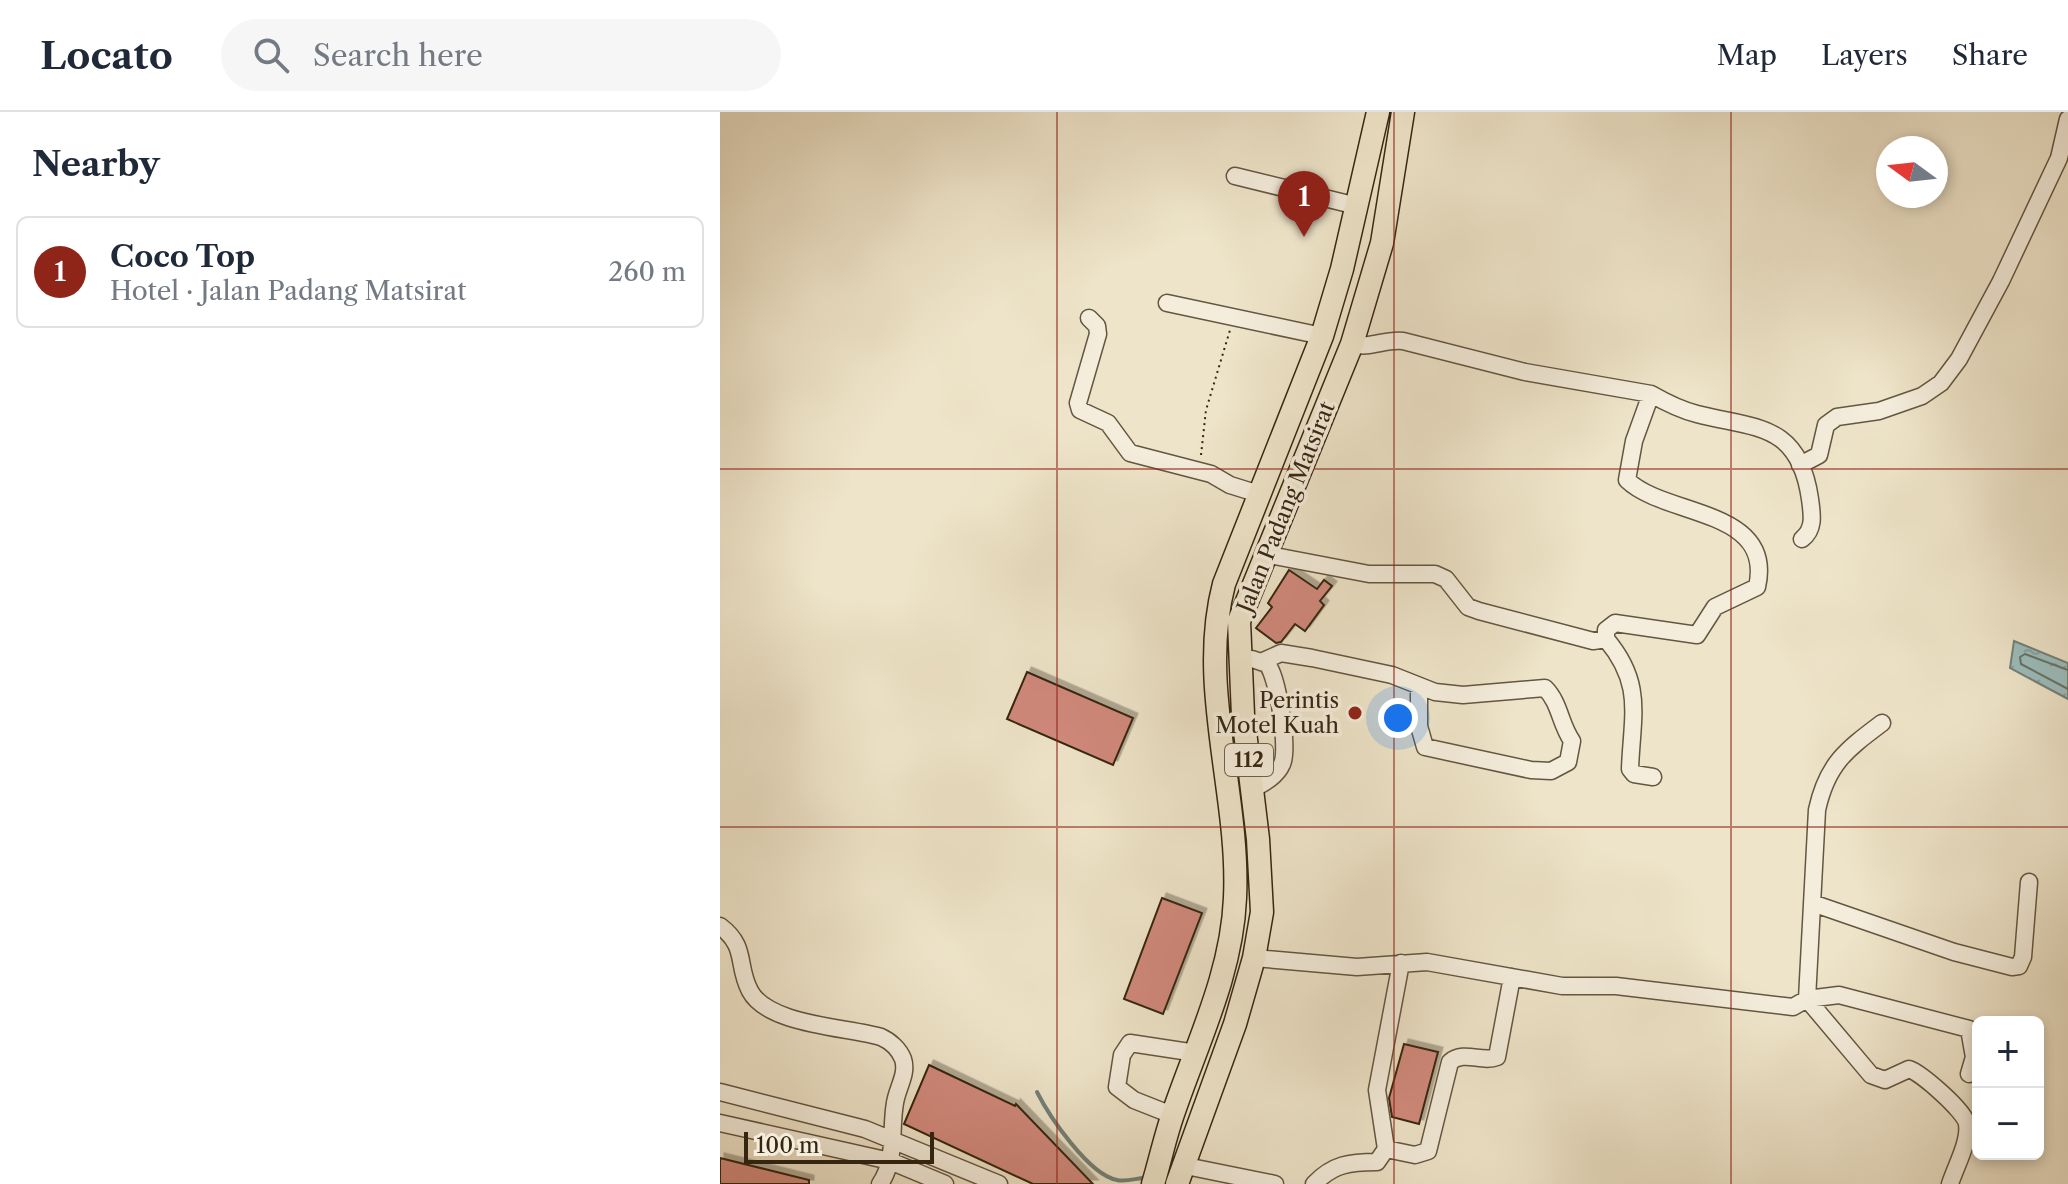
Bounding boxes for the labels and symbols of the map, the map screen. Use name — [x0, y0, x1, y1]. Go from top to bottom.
north arrow — [1876, 136, 1948, 208]
pin: 1 — [1278, 171, 1330, 237]
street label: Jalan Padang Matsirat — [1230, 397, 1341, 619]
place label: Perintis Motel Kuah — [1215, 687, 1339, 739]
your location — [1378, 698, 1418, 738]
marker: Perintis Motel Kuah — [1346, 704, 1364, 722]
road number: 112 — [1225, 744, 1273, 776]
scale bar — [744, 1128, 934, 1164]

